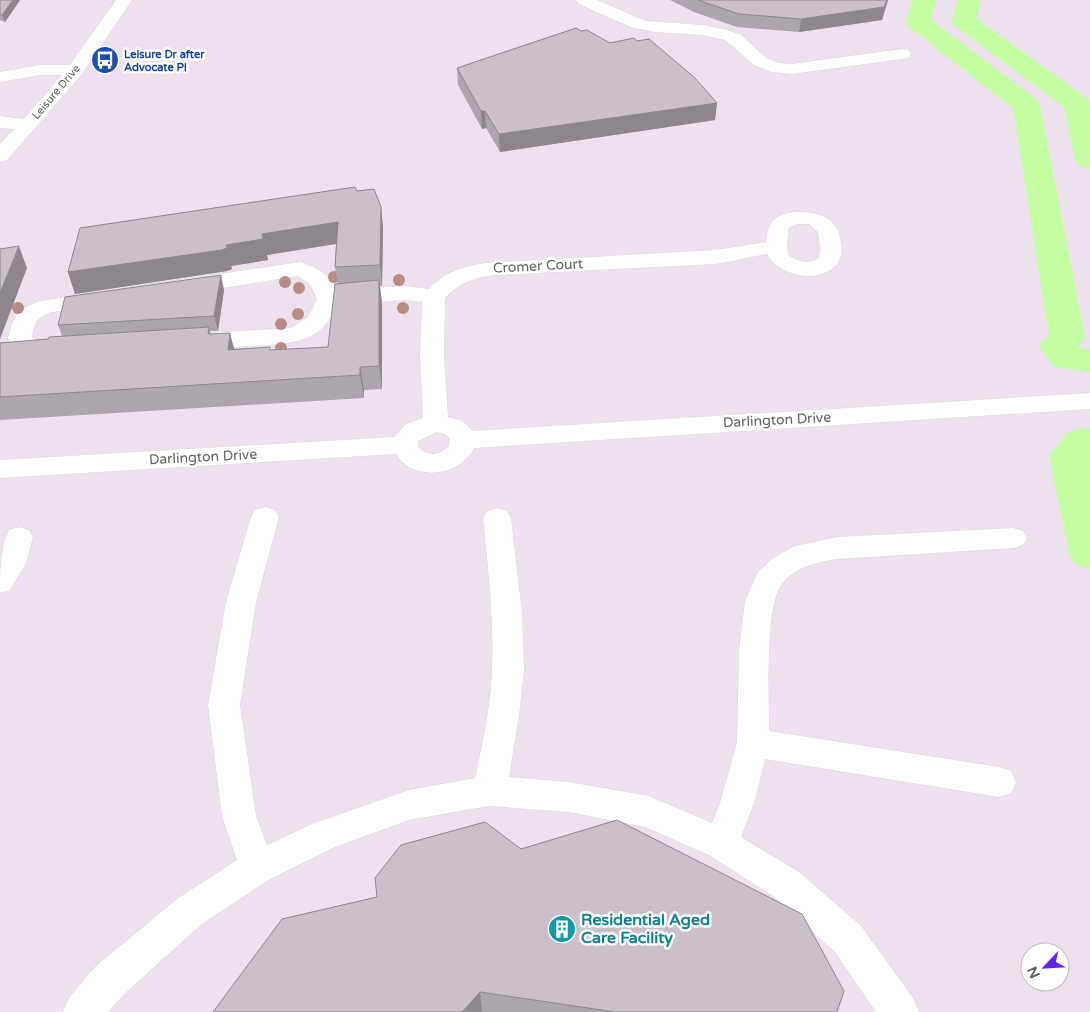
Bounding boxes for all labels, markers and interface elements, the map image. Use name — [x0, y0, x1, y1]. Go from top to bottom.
bus stop icon: Leisure Dr after Advocate Pl — [90, 45, 120, 75]
place label: Leisure Dr after Advocate Pl — [124, 48, 205, 74]
street label: Leisure Drive — [29, 62, 83, 122]
street label: Cromer Court — [492, 255, 584, 277]
street label: Darlington Drive — [722, 409, 832, 431]
street label: Darlington Drive — [148, 446, 258, 468]
place label: Residential Aged Care Facility — [581, 910, 710, 948]
building icon: Residential Aged Care Facility — [547, 914, 577, 944]
north arrow — [1020, 942, 1070, 992]
text: N — [1024, 964, 1044, 981]

